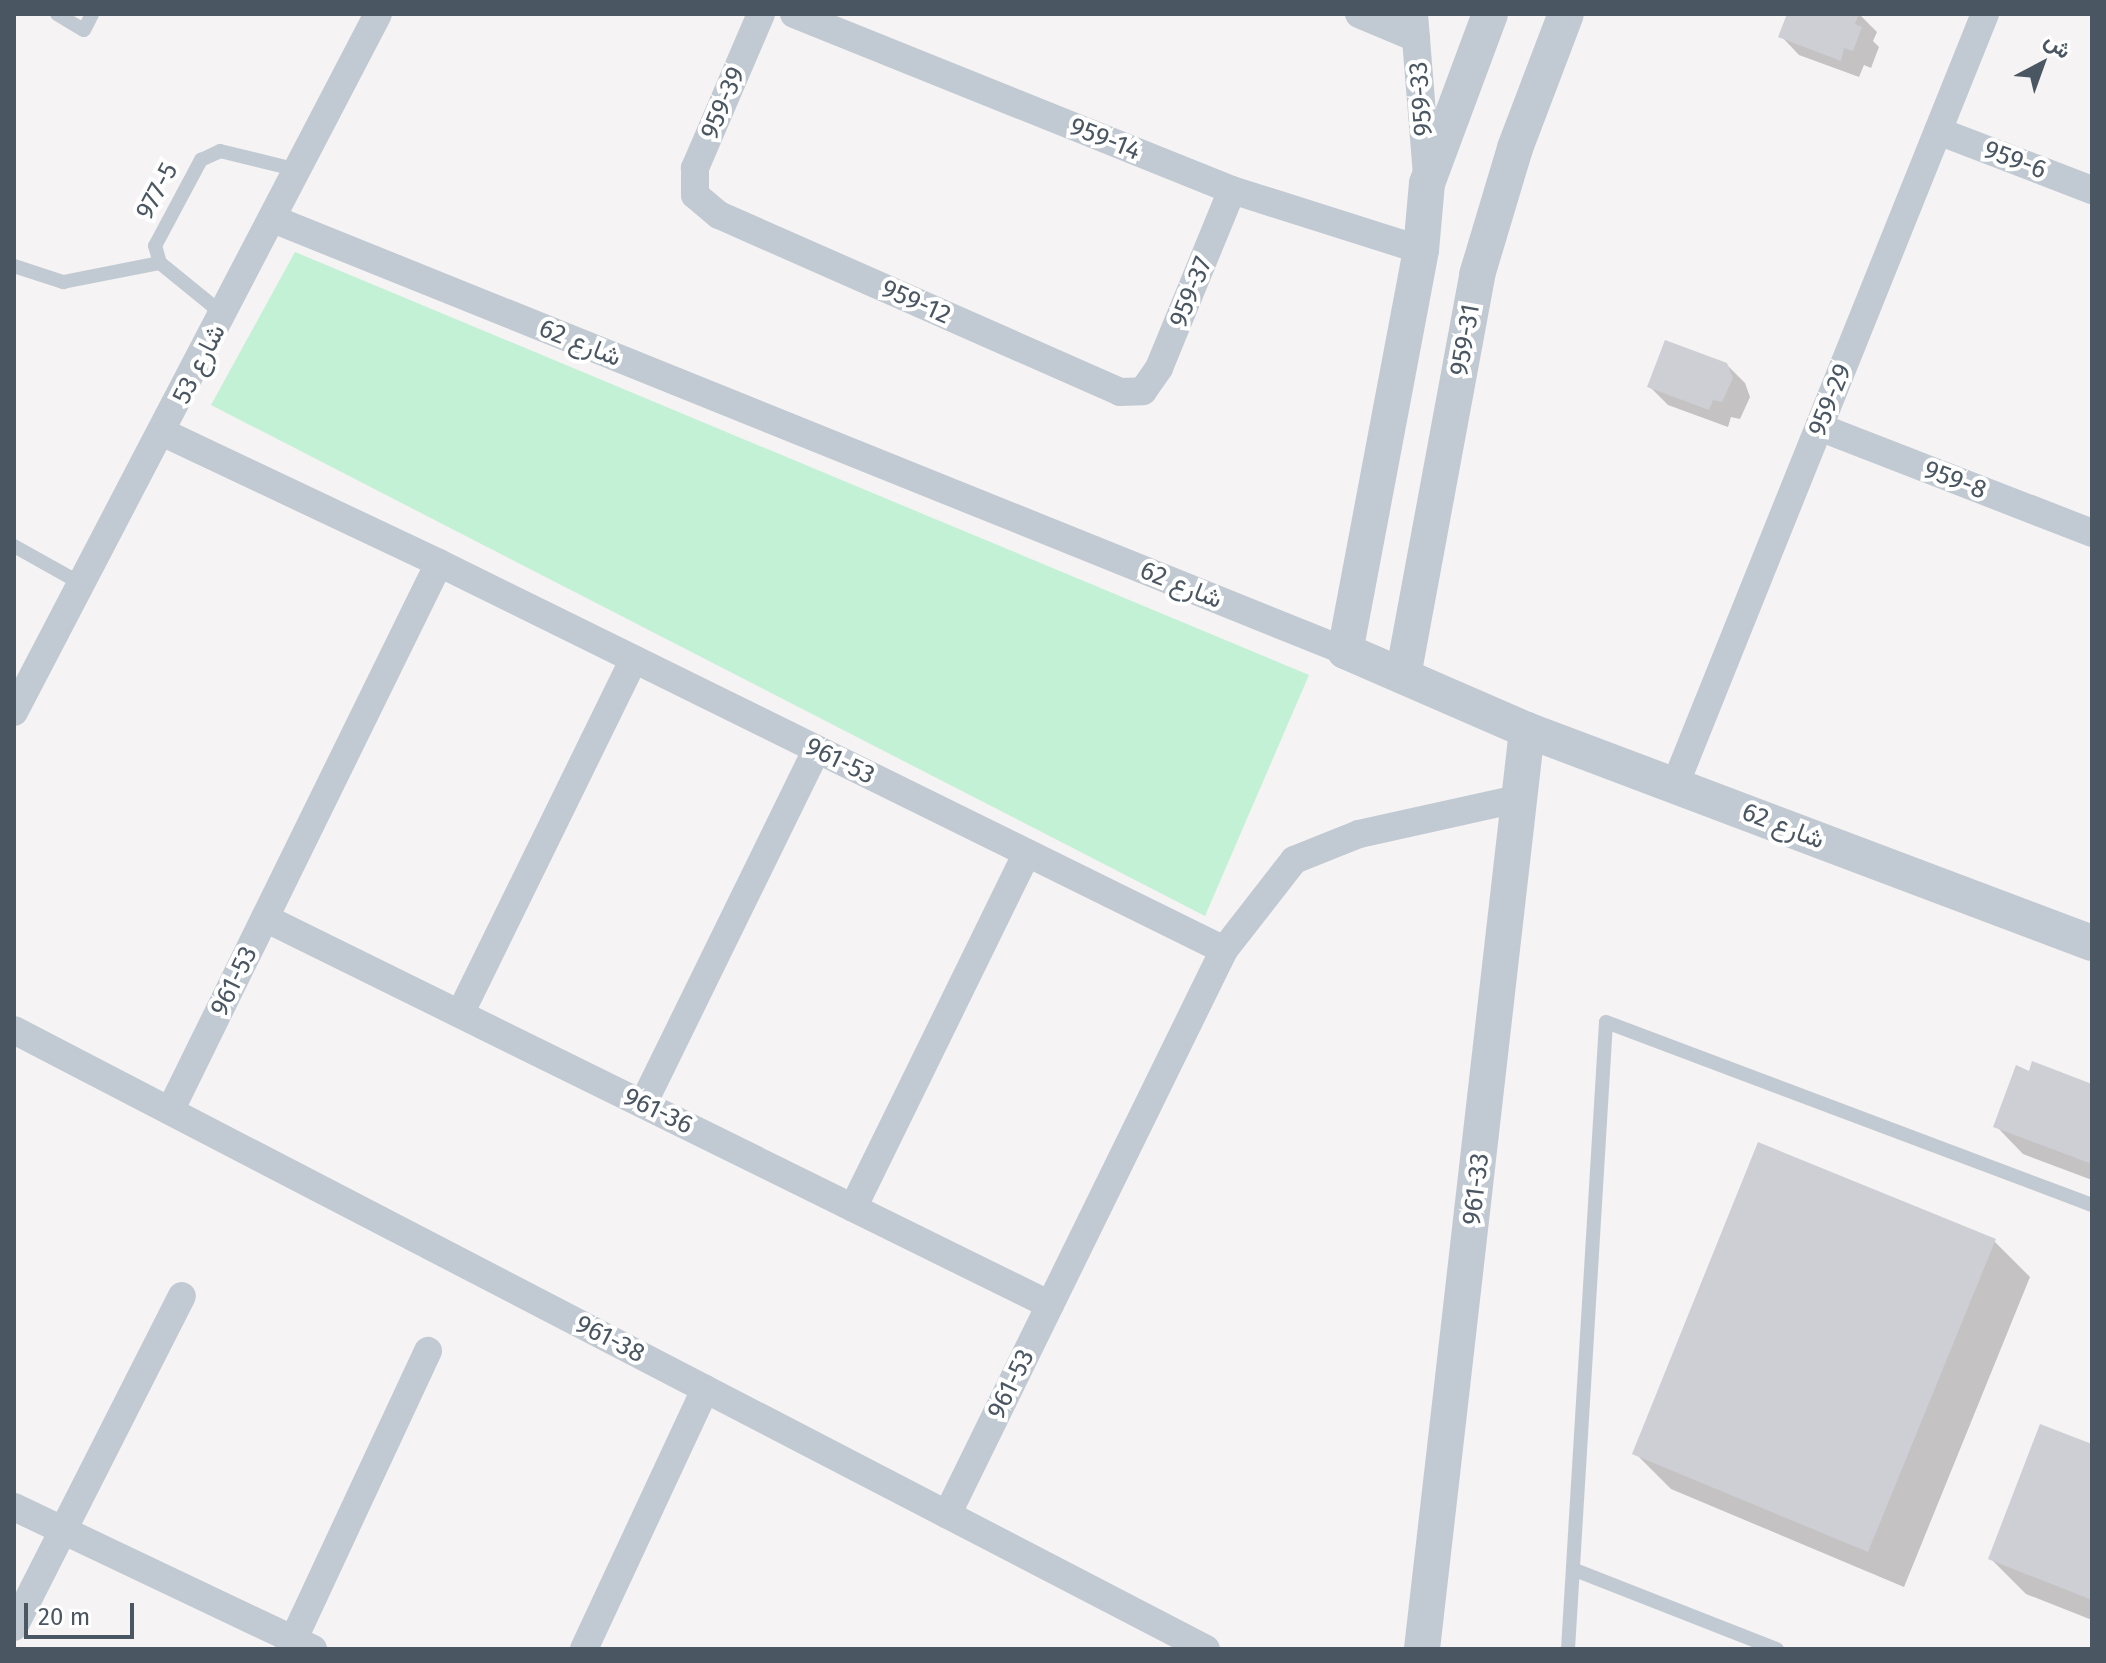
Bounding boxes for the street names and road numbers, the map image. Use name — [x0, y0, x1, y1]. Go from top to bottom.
street label: 959-33 — [1403, 61, 1439, 137]
street label: 959-39 — [694, 62, 752, 144]
street label: 959-14 — [1065, 111, 1145, 167]
street label: 959-6 — [1979, 134, 2051, 186]
street label: 977-5 — [129, 157, 185, 225]
street label: 959-37 — [1163, 252, 1219, 332]
street label: 959-12 — [876, 273, 956, 331]
street label: 959-31 — [1443, 302, 1487, 378]
street label: شارع 62 — [534, 313, 626, 373]
street label: شارع 53 — [166, 319, 232, 409]
street label: 959-29 — [1801, 359, 1859, 441]
street label: 959-8 — [1919, 454, 1991, 506]
street label: شارع 62 — [1135, 555, 1227, 615]
street label: 961-53 — [800, 731, 880, 791]
street label: شارع 62 — [1737, 796, 1829, 856]
street label: 961-53 — [204, 941, 264, 1021]
street label: 961-36 — [618, 1081, 698, 1141]
street label: 961-33 — [1456, 1151, 1496, 1227]
street label: 961-38 — [570, 1308, 650, 1370]
street label: 961-53 — [981, 1344, 1041, 1424]

